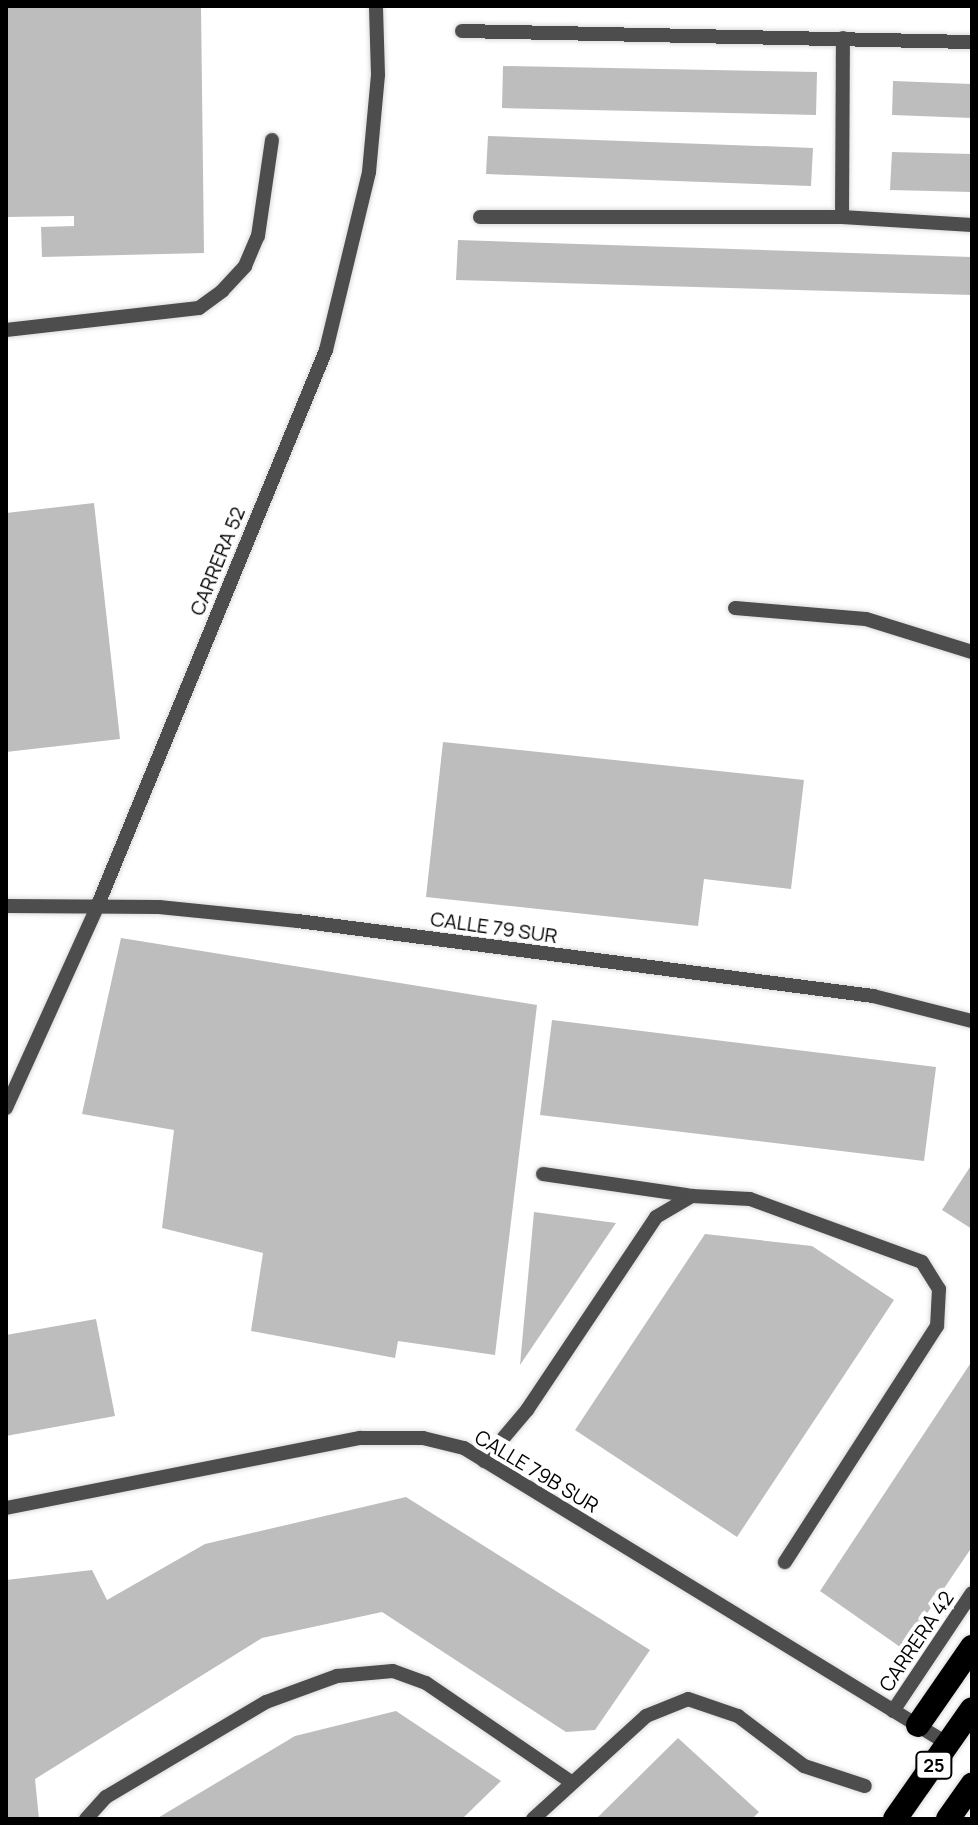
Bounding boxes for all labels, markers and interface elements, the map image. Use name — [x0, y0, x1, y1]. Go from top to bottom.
street label: CARRERA 52 — [184, 503, 250, 619]
street label: CALLE 79 SUR — [429, 906, 559, 948]
street label: CALLE 79B SUR — [471, 1425, 603, 1517]
street label: CARRERA 42 — [874, 1586, 958, 1696]
road number: 25 — [914, 1751, 954, 1779]

